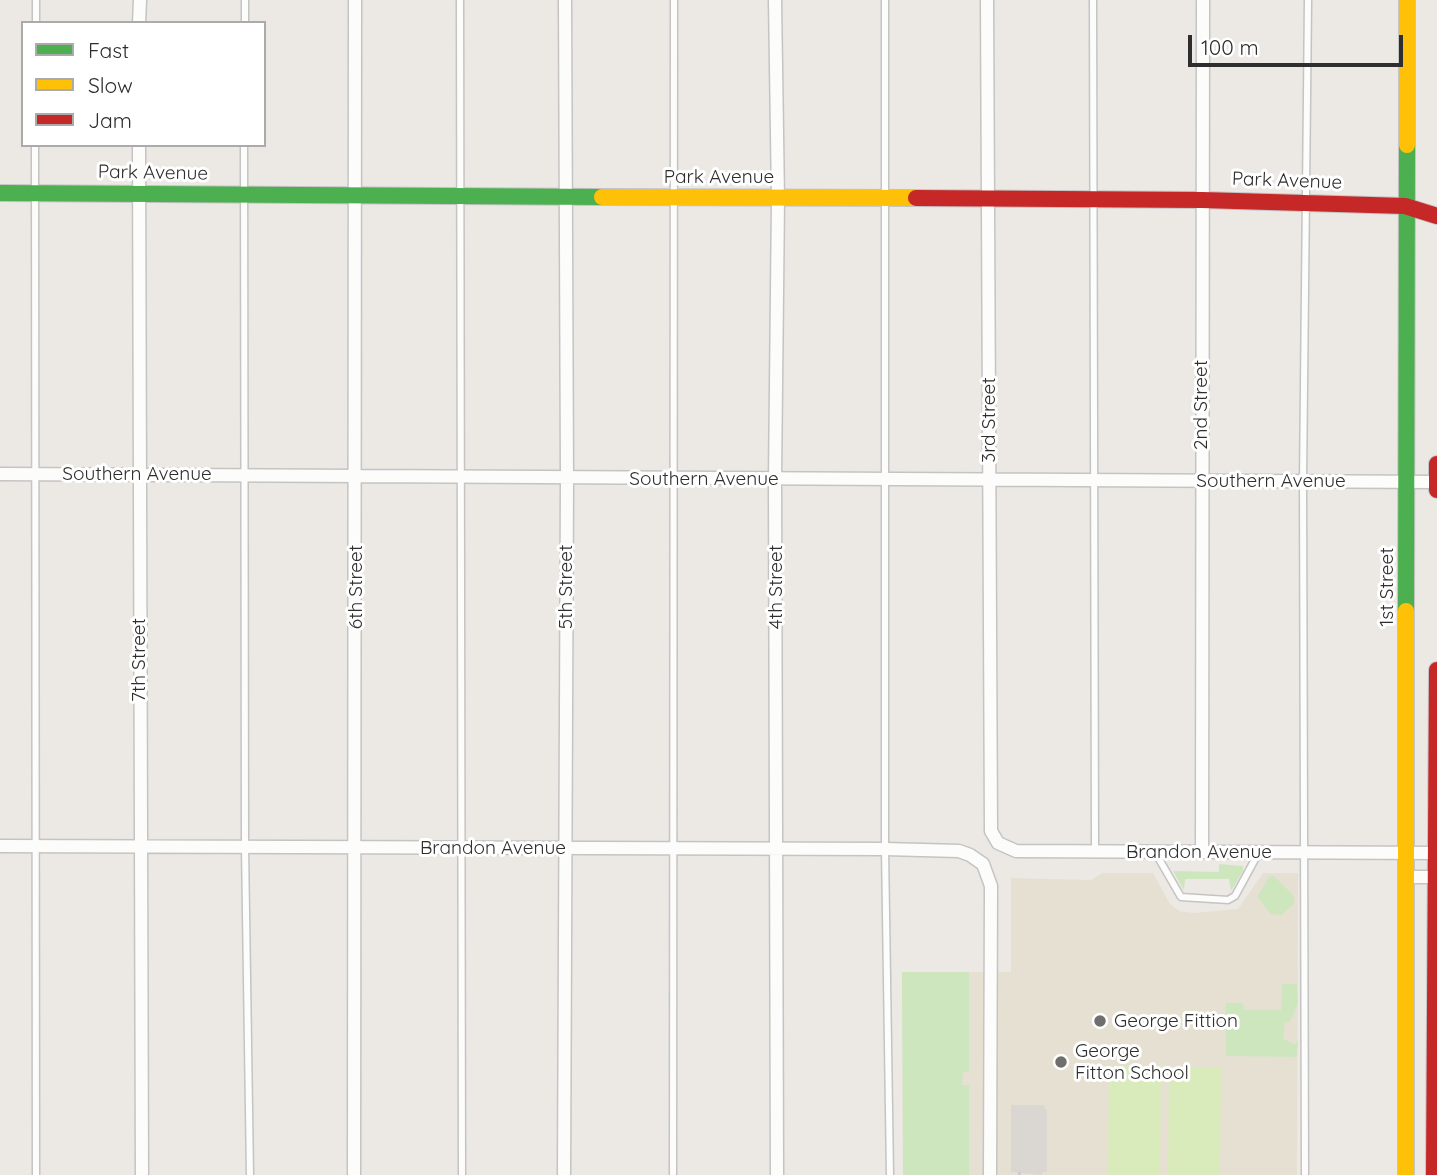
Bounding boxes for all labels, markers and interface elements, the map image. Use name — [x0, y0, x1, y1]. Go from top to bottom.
legend — [21, 21, 266, 147]
scale bar — [1192, 21, 1407, 65]
text: 100 m — [1201, 34, 1259, 60]
text: Fast — [88, 37, 129, 63]
text: Slow — [88, 72, 133, 98]
text: Jam — [88, 107, 132, 133]
street label: Park Avenue — [98, 161, 208, 185]
street label: Park Avenue — [664, 166, 774, 188]
street label: Park Avenue — [1231, 168, 1343, 194]
street label: 2nd Street — [1190, 360, 1212, 450]
street label: 3rd Street — [978, 377, 1000, 463]
street label: Southern Avenue — [62, 463, 212, 485]
street label: Southern Avenue — [629, 468, 779, 490]
street label: Southern Avenue — [1196, 470, 1346, 492]
street label: 6th Street — [345, 545, 367, 629]
street label: 5th Street — [555, 545, 577, 629]
street label: 4th Street — [765, 545, 787, 629]
street label: 1st Street — [1376, 547, 1398, 627]
street label: 7th Street — [128, 618, 150, 702]
street label: Brandon Avenue — [420, 837, 566, 859]
street label: Brandon Avenue — [1126, 841, 1272, 863]
place label: George Fittion — [1114, 1010, 1238, 1032]
marker: George Fittion — [1092, 1013, 1108, 1029]
place label: George Fitton School — [1075, 1040, 1189, 1084]
marker: George Fitton School — [1053, 1054, 1069, 1070]

